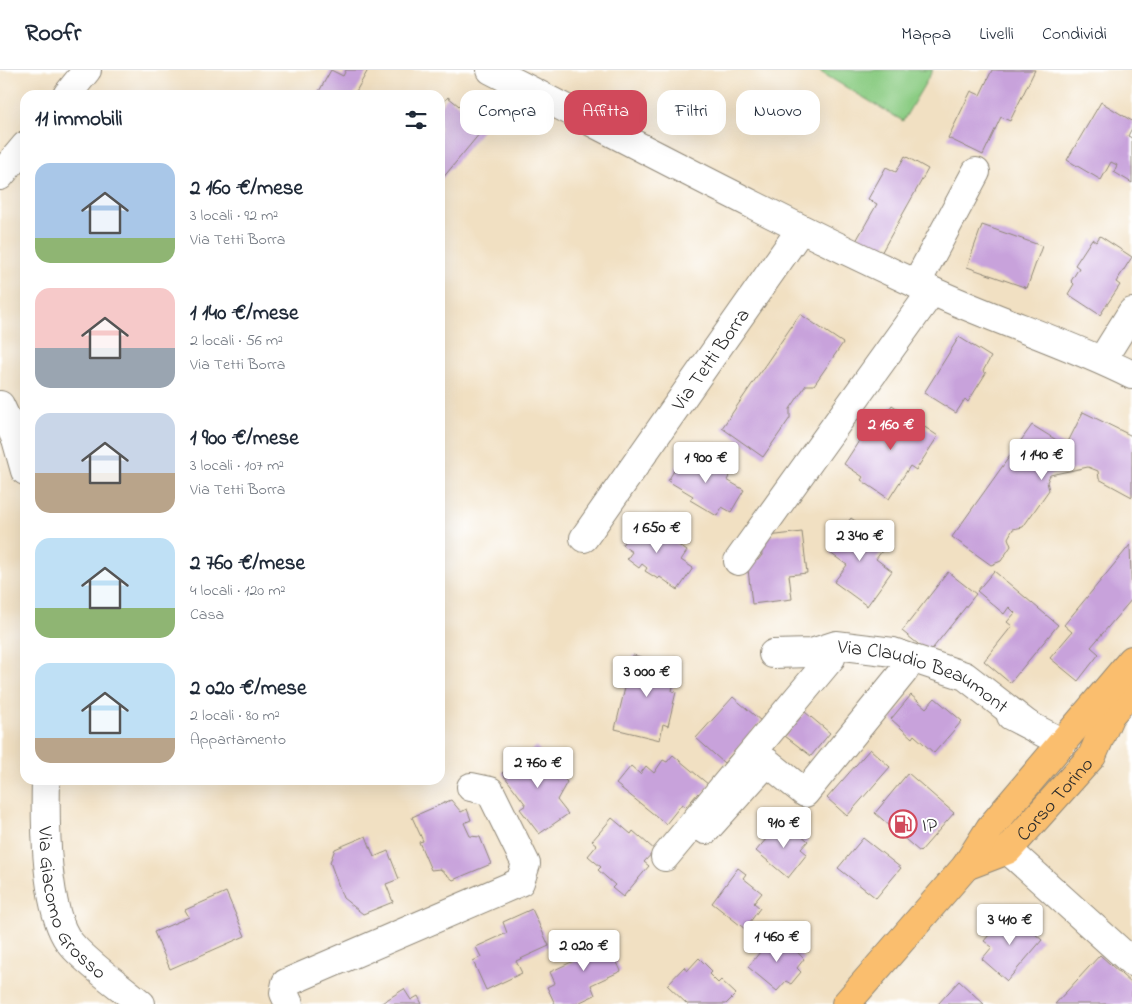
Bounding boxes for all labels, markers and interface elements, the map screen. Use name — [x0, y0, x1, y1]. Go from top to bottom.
text: Roofr — [25, 17, 81, 52]
text: Mappa — [901, 22, 951, 48]
text: Livelli — [979, 22, 1014, 48]
text: Condividi — [1042, 22, 1107, 48]
chip: Compra — [460, 90, 554, 135]
chip: Affitta — [564, 90, 647, 135]
chip: Filtri — [657, 90, 726, 135]
chip: Nuovo — [736, 90, 820, 135]
text: 11 immobili — [35, 105, 122, 135]
icon: filters — [402, 106, 430, 134]
text: 2 160 €/mese — [190, 174, 303, 204]
icon: home — [75, 183, 135, 243]
text: 3 locali · 92 m² — [190, 204, 278, 228]
text: Via Tetti Borra — [190, 228, 285, 252]
text: 1 140 €/mese — [190, 299, 299, 329]
street label: Via Tetti Borra — [665, 303, 758, 418]
icon: home — [75, 308, 135, 368]
text: 2 locali · 56 m² — [190, 329, 283, 353]
text: Via Tetti Borra — [190, 353, 285, 377]
pin: 2 160 € — [845, 408, 937, 451]
text: 2 160 € — [868, 413, 914, 437]
text: 1 900 €/mese — [190, 424, 299, 454]
icon: home — [75, 433, 135, 493]
pin: 1 140 € — [996, 438, 1088, 481]
pin: 1 900 € — [660, 442, 752, 484]
text: 1 140 € — [1021, 443, 1063, 467]
text: 1 900 € — [685, 446, 727, 470]
text: 3 locali · 107 m² — [190, 454, 284, 478]
text: Via Tetti Borra — [190, 478, 285, 502]
pin: 1 650 € — [611, 512, 703, 554]
text: 1 650 € — [633, 516, 681, 540]
pin: 2 340 € — [814, 520, 906, 562]
text: 2 340 € — [836, 524, 884, 548]
text: 2 760 €/mese — [190, 549, 305, 579]
icon: home — [75, 558, 135, 618]
text: 4 locali · 120 m² — [190, 579, 285, 603]
text: Casa — [190, 603, 224, 627]
street label: Via Claudio Beaumont — [835, 633, 1014, 722]
pin: 3 000 € — [601, 656, 693, 698]
text: 3 000 € — [624, 660, 670, 684]
text: 2 020 €/mese — [190, 674, 306, 704]
icon: home — [75, 683, 135, 743]
text: 2 locali · 80 m² — [190, 704, 280, 728]
text: Appartamento — [190, 728, 286, 752]
pin: 2 760 € — [492, 746, 584, 789]
text: 2 760 € — [514, 751, 562, 775]
street label: Corso Torino — [1010, 752, 1101, 849]
pin: 910 € — [749, 806, 819, 849]
fuel station icon: IP — [888, 809, 918, 839]
text: 910 € — [768, 811, 800, 835]
place label: IP — [922, 812, 938, 841]
street label: Via Giacomo Grosso — [29, 825, 112, 988]
pin: 3 410 € — [964, 904, 1056, 946]
text: 3 410 € — [988, 908, 1032, 932]
pin: 1 460 € — [731, 920, 823, 963]
text: 1 460 € — [755, 925, 799, 949]
pin: 2 020 € — [538, 930, 630, 972]
text: 2 020 € — [560, 934, 608, 958]

